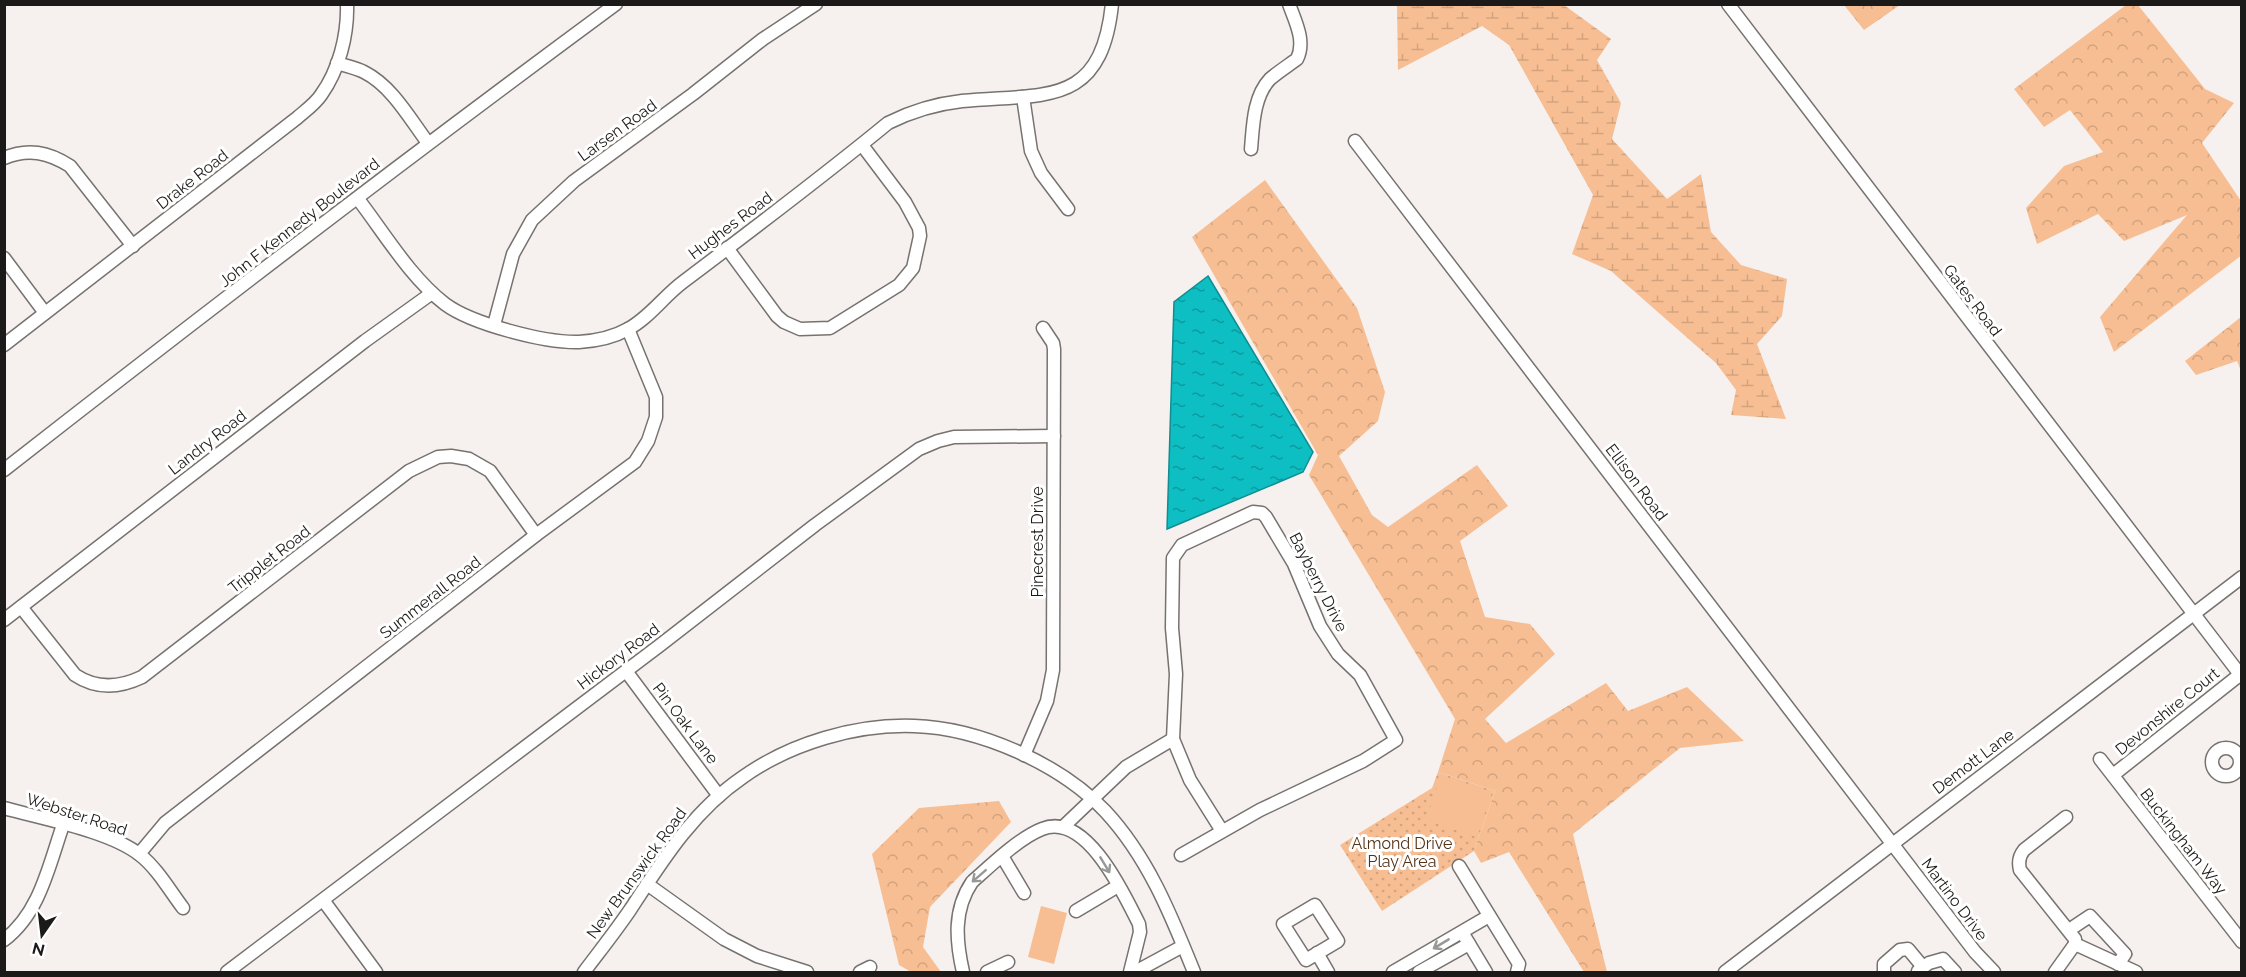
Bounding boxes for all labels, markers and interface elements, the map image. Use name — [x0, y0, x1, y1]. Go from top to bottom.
street label: Larsen Road — [574, 95, 660, 165]
street label: Drake Road — [153, 146, 232, 213]
street label: John F Kennedy Boulevard — [215, 154, 383, 291]
street label: Hughes Road — [685, 188, 776, 263]
street label: Gates Road — [1939, 261, 2006, 340]
street label: Landry Road — [165, 406, 250, 479]
street label: Ellison Road — [1602, 440, 1672, 524]
street label: Pinecrest Drive — [1028, 486, 1047, 598]
street label: Tripplet Road — [225, 522, 314, 597]
street label: Bayberry Drive — [1285, 529, 1352, 635]
street label: Summerall Road — [376, 552, 485, 643]
street label: Hickory Road — [573, 619, 663, 693]
street label: Devonshire Court — [2112, 663, 2224, 759]
street label: Pin Oak Lane — [649, 679, 722, 768]
street label: Demott Lane — [1929, 725, 2018, 798]
street label: Buckingham Way — [2136, 784, 2231, 898]
street label: Webster Road — [24, 789, 130, 840]
street label: New Brunswick Road — [583, 804, 690, 942]
park label: Almond Drive Play Area — [1352, 834, 1452, 871]
street label: Martino Drive — [1917, 854, 1992, 944]
one-way arrow — [1100, 856, 1112, 873]
one-way arrow — [971, 869, 986, 883]
north arrow — [12, 905, 72, 965]
text: N — [30, 938, 47, 960]
one-way arrow — [1433, 939, 1450, 951]

